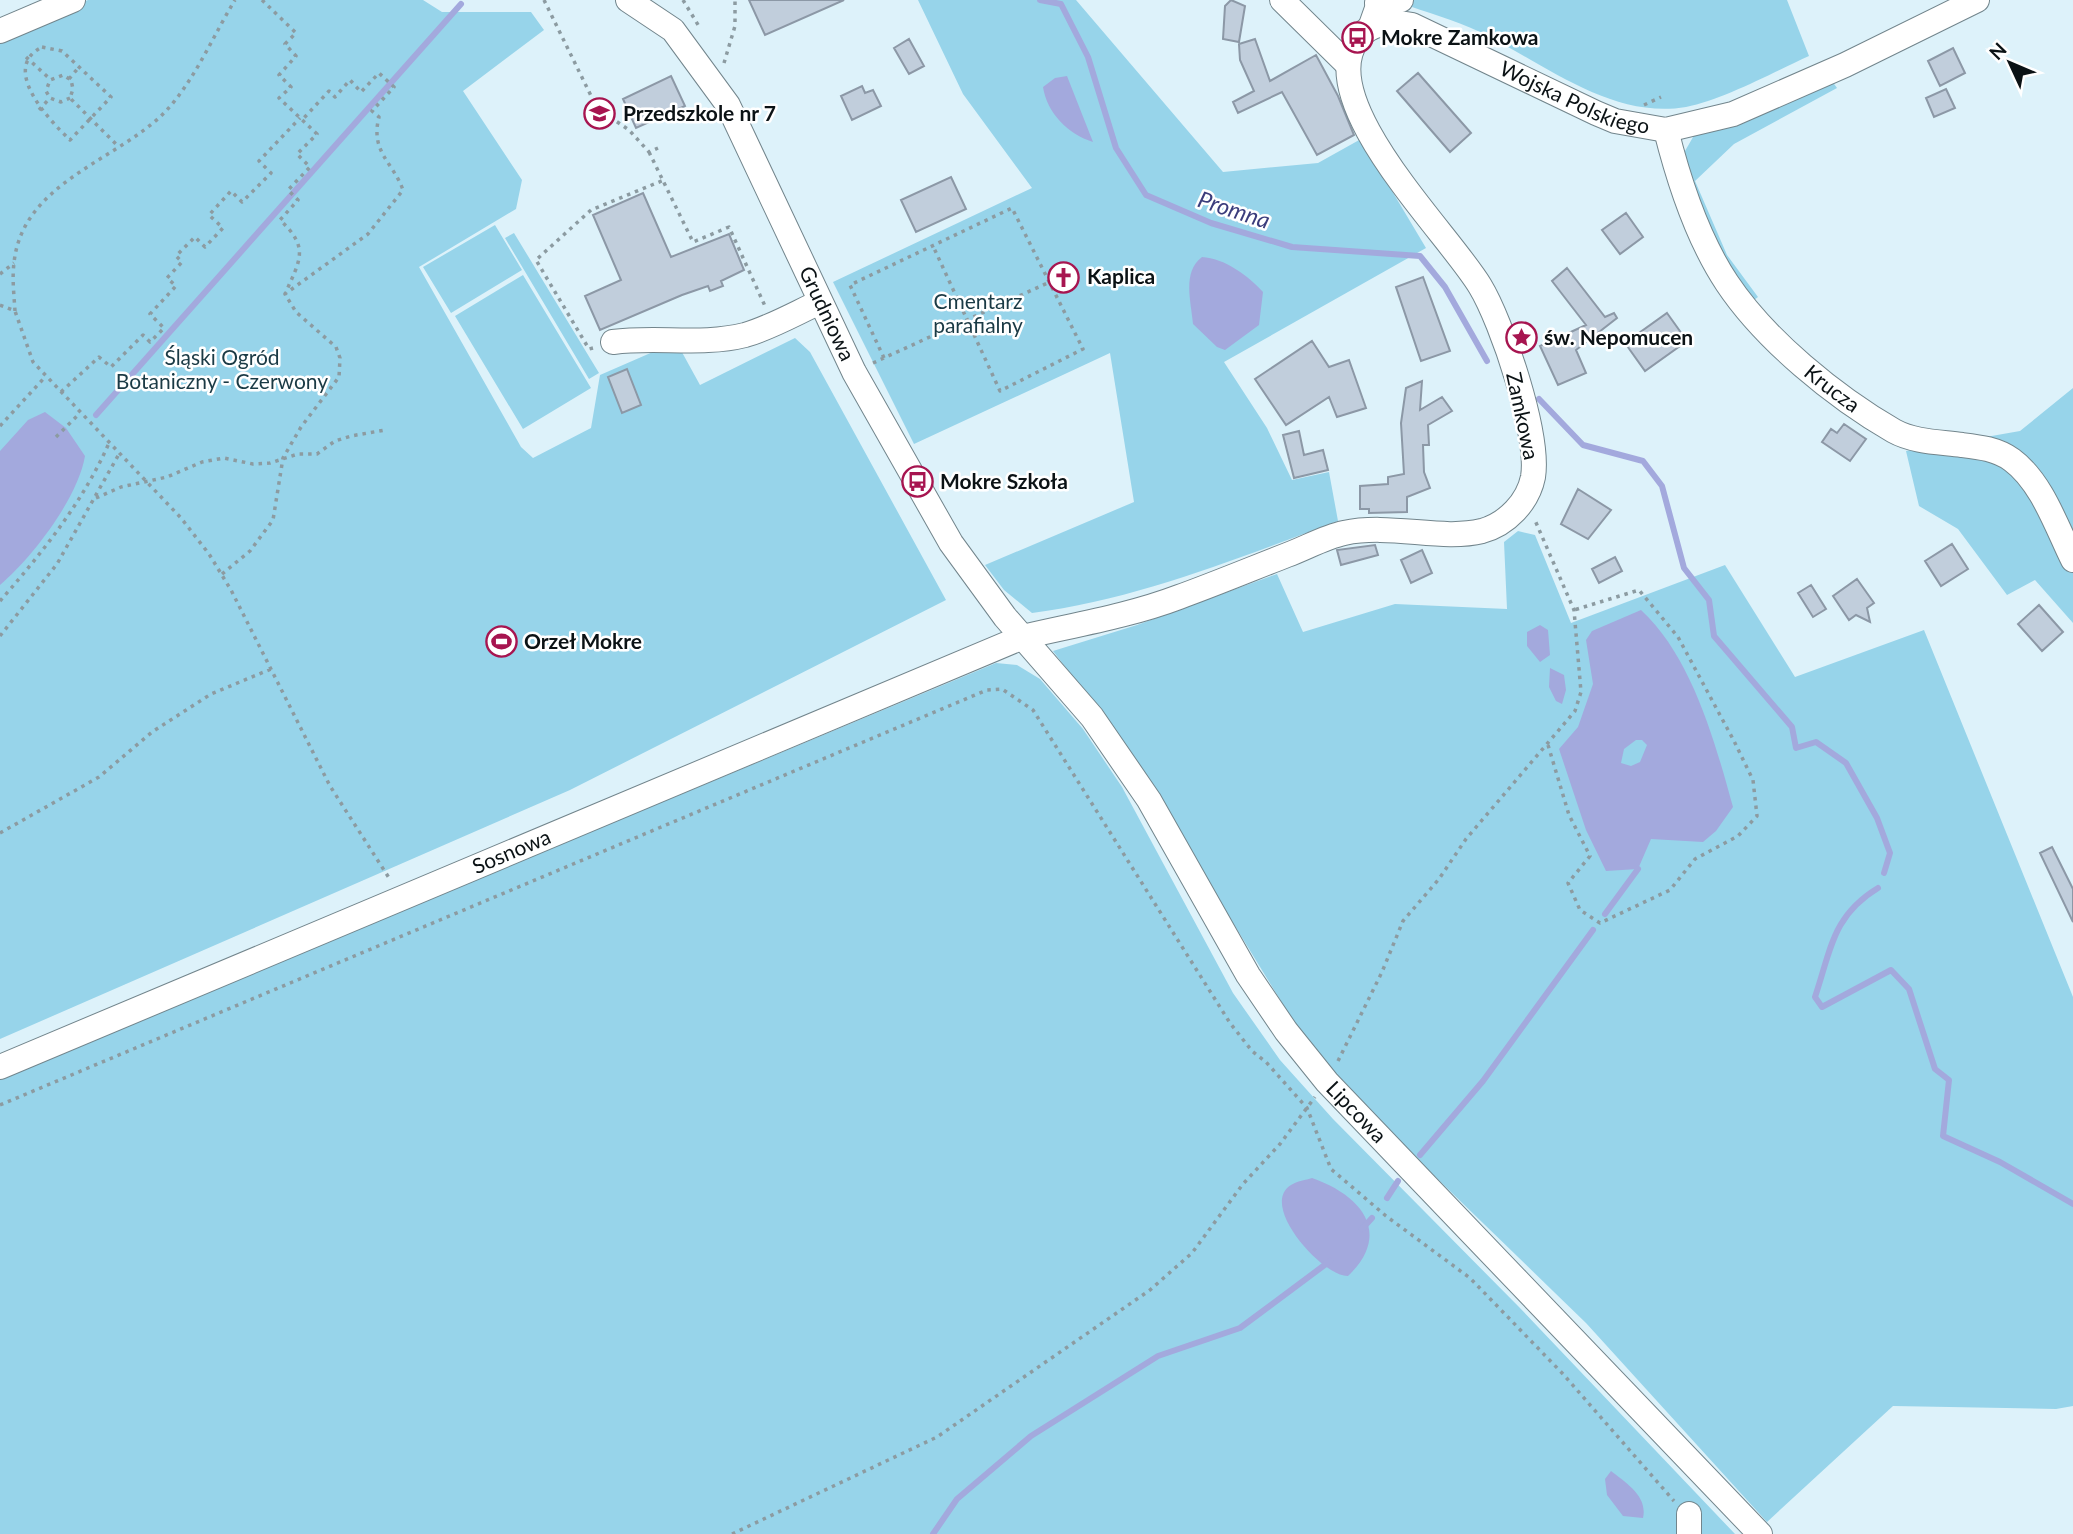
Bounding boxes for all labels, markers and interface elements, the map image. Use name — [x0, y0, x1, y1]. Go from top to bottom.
bus stop icon: Mokre Zamkowa — [1341, 21, 1375, 55]
place label: Mokre Zamkowa — [1381, 24, 1539, 49]
north arrow — [1975, 28, 2045, 98]
text: N — [1984, 38, 2011, 64]
street label: Wojska Polskiego — [1496, 55, 1652, 138]
school or university icon: Przedszkole nr 7 — [583, 97, 617, 131]
place label: Przedszkole nr 7 — [623, 100, 776, 125]
water label: Promna — [1195, 184, 1274, 234]
church icon: Kaplica — [1047, 260, 1081, 294]
street label: Grudniowa — [795, 262, 861, 364]
place label: Kaplica — [1087, 263, 1155, 288]
park label: Cmentarz parafialny — [933, 288, 1023, 337]
place icon: św. Nepomucen — [1504, 321, 1538, 355]
place label: św. Nepomucen — [1544, 324, 1693, 349]
park label: Śląski Ogród Botaniczny - Czerwony — [116, 344, 328, 393]
street label: Krucza — [1800, 359, 1865, 417]
street label: Zamkowa — [1502, 370, 1545, 462]
bus stop icon: Mokre Szkoła — [900, 465, 934, 499]
place label: Mokre Szkoła — [940, 468, 1068, 493]
sports icon: Orzeł Mokre — [484, 625, 518, 659]
place label: Orzeł Mokre — [524, 628, 642, 653]
street label: Sosnowa — [468, 823, 554, 878]
street label: Lipcowa — [1322, 1075, 1393, 1147]

